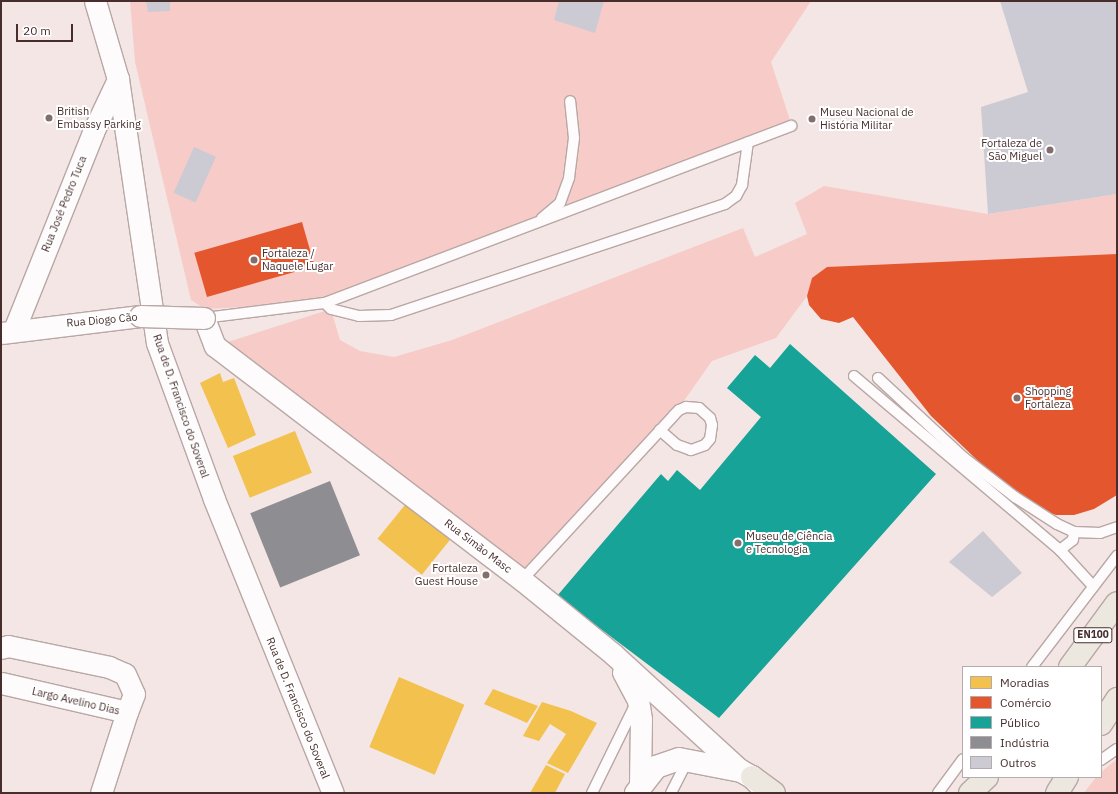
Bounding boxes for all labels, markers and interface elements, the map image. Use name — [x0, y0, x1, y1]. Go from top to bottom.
scale bar — [18, 16, 75, 42]
text: 20 m — [23, 23, 51, 38]
place label: British Embassy Parking — [57, 105, 141, 131]
place label: Museu Nacional de História Militar — [820, 106, 914, 132]
marker: British Embassy Parking — [44, 113, 54, 123]
marker: Museu Nacional de História Militar — [807, 114, 817, 124]
place label: Fortaleza de São Miguel — [981, 137, 1042, 163]
marker: Fortaleza de São Miguel — [1045, 145, 1055, 155]
street label: Rua José Pedro Tuca — [39, 154, 89, 254]
place label: Fortaleza / Naquele Lugar — [262, 247, 333, 273]
marker: Fortaleza / Naquele Lugar — [249, 255, 259, 265]
street label: Rua Diogo Cão — [66, 310, 138, 330]
street label: Rua de D. Francisco do Soveral — [150, 332, 212, 480]
place label: Shopping Fortaleza — [1025, 385, 1071, 411]
marker: Shopping Fortaleza — [1012, 393, 1022, 403]
street label: Rua Simão Masc — [442, 516, 514, 576]
place label: Museu de Ciência e Tecnologia — [746, 530, 832, 556]
marker: Museu de Ciência e Tecnologia — [733, 538, 743, 548]
place label: Fortaleza Guest House — [415, 562, 478, 588]
marker: Fortaleza Guest House — [481, 570, 491, 580]
road number: EN100 — [1073, 627, 1113, 643]
street label: Rua de D. Francisco do Soveral — [264, 635, 332, 781]
legend — [962, 666, 1102, 778]
text: Moradias — [1000, 675, 1049, 690]
street label: Largo Avelino Dias — [31, 684, 121, 718]
text: Comércio — [1000, 695, 1051, 710]
text: Público — [1000, 715, 1040, 730]
text: Indústria — [1000, 735, 1049, 750]
text: Outros — [1000, 755, 1036, 770]

